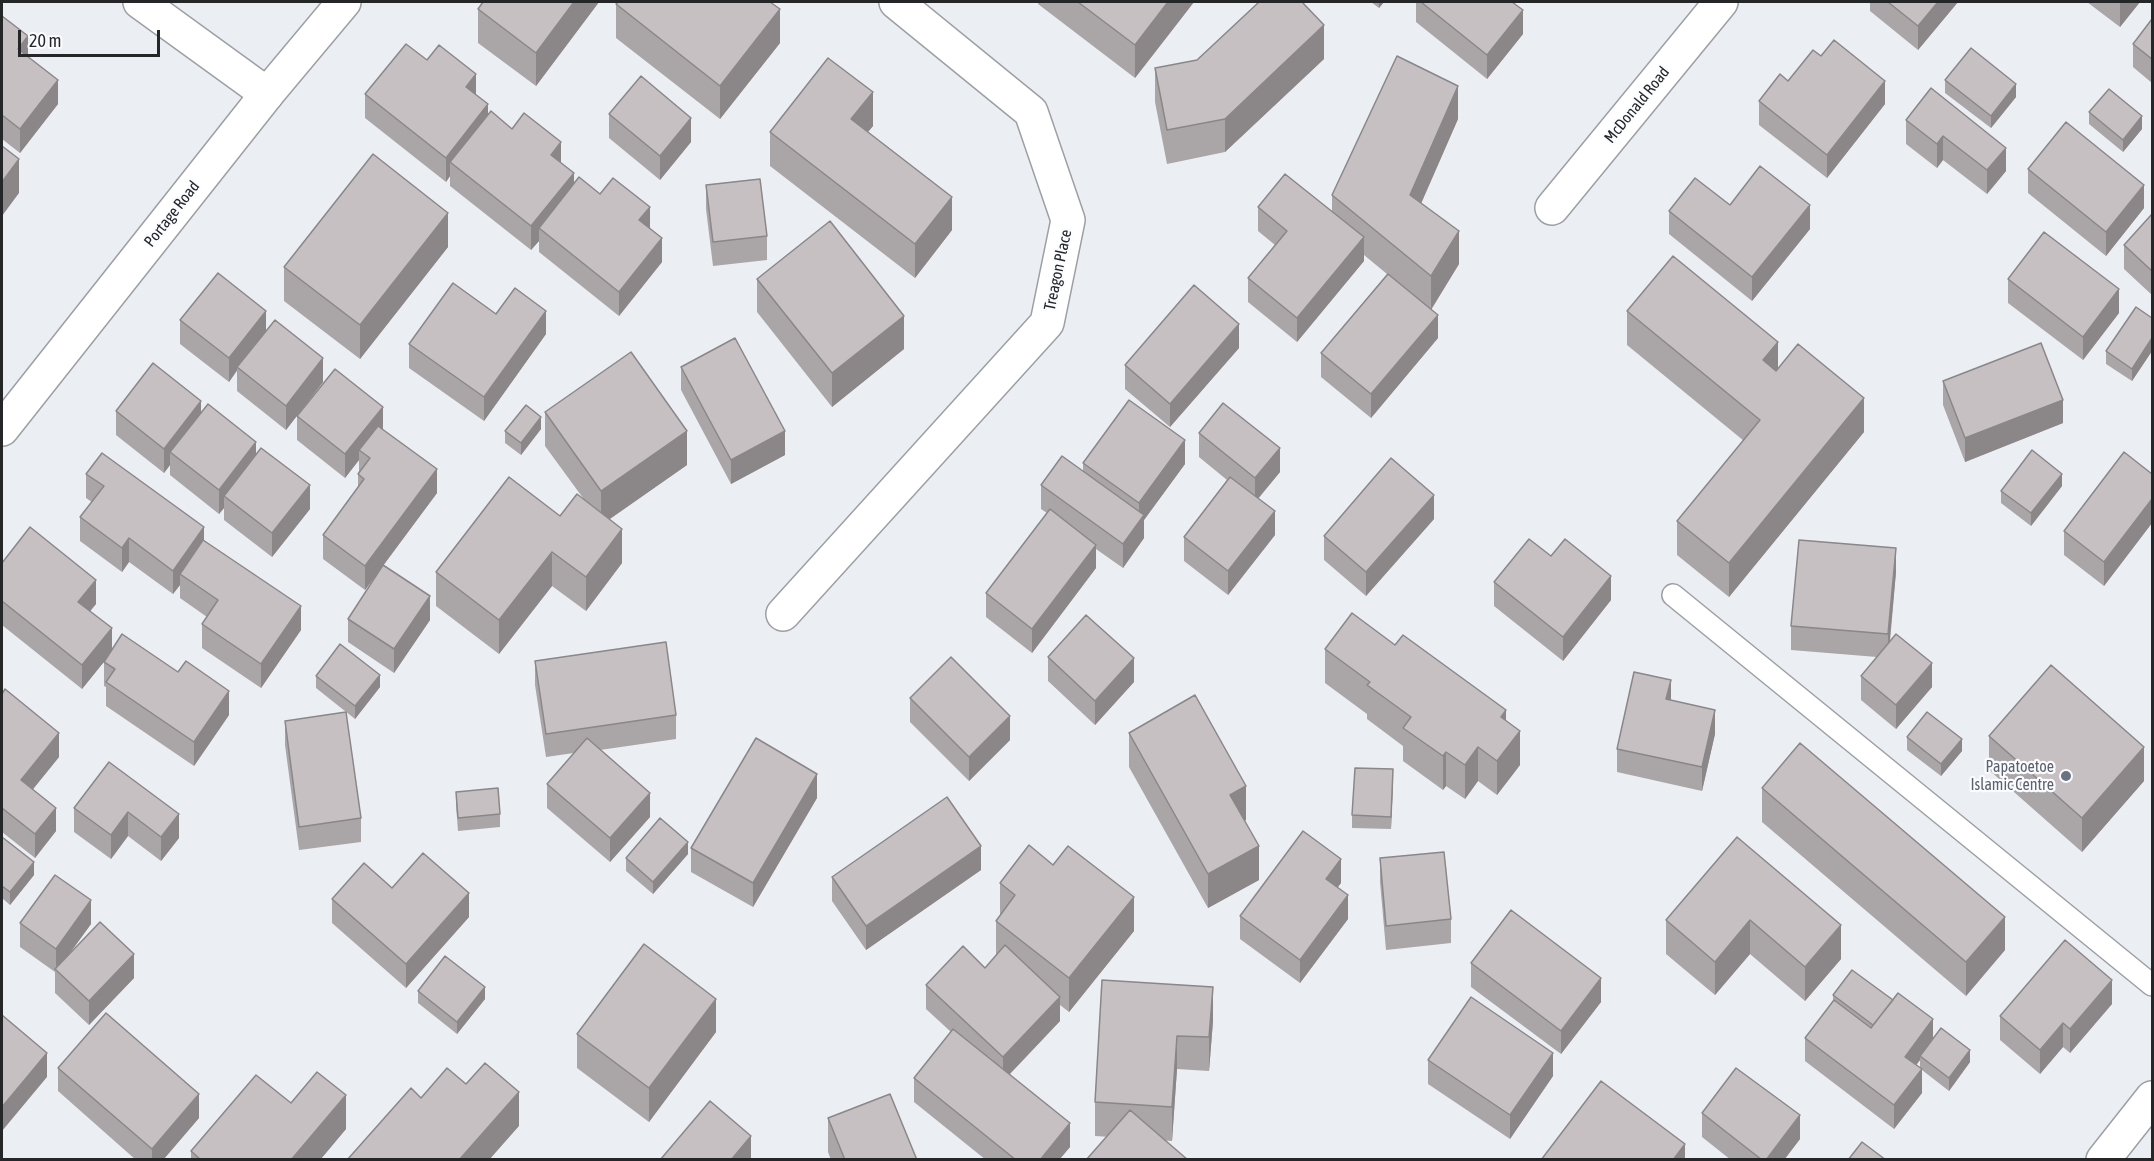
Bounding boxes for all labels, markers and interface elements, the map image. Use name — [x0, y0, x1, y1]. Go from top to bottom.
scale bar — [21, 18, 164, 56]
text: 20 m — [29, 30, 61, 51]
street label: McDonald Road — [1600, 63, 1674, 147]
street label: Portage Road — [140, 177, 204, 251]
street label: Treagon Place — [1040, 228, 1076, 312]
place label: Papatoetoe Islamic Centre — [1970, 757, 2054, 795]
marker: Papatoetoe Islamic Centre — [2059, 769, 2073, 783]

